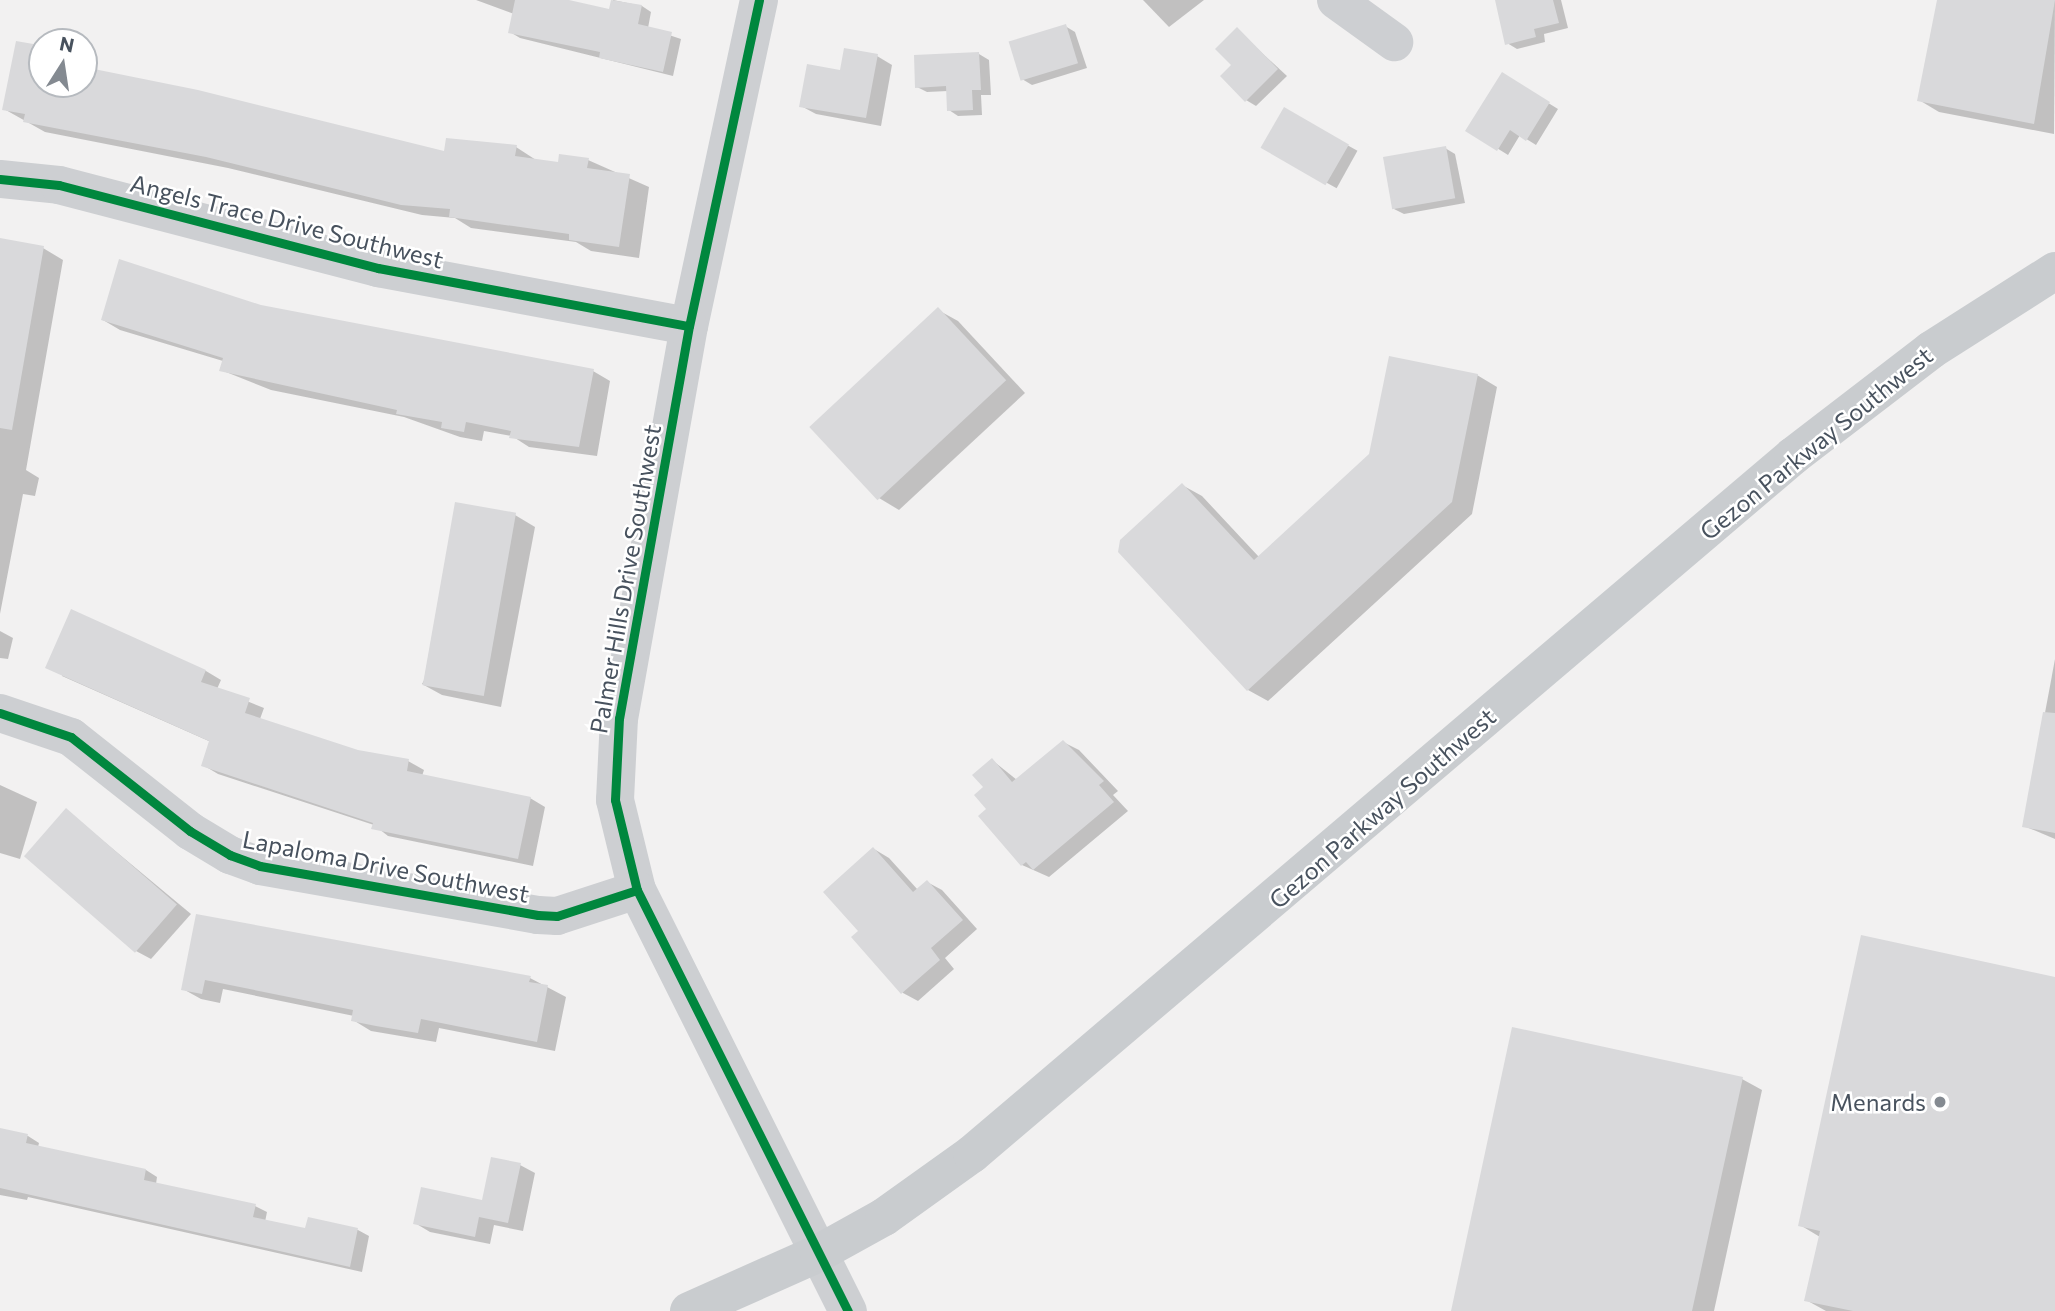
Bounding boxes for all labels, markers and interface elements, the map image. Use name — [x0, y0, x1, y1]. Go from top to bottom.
north arrow — [28, 28, 98, 98]
text: N — [58, 31, 76, 57]
street label: Angels Trace Drive Southwest — [127, 168, 447, 274]
street label: Gezon Parkway Southwest — [1694, 340, 1938, 546]
street label: Palmer Hills Drive Southwest — [584, 422, 666, 736]
street label: Gezon Parkway Southwest — [1263, 702, 1501, 914]
street label: Lapaloma Drive Southwest — [240, 824, 532, 908]
place label: Menards — [1830, 1088, 1926, 1116]
marker: Menards — [1932, 1094, 1948, 1110]

